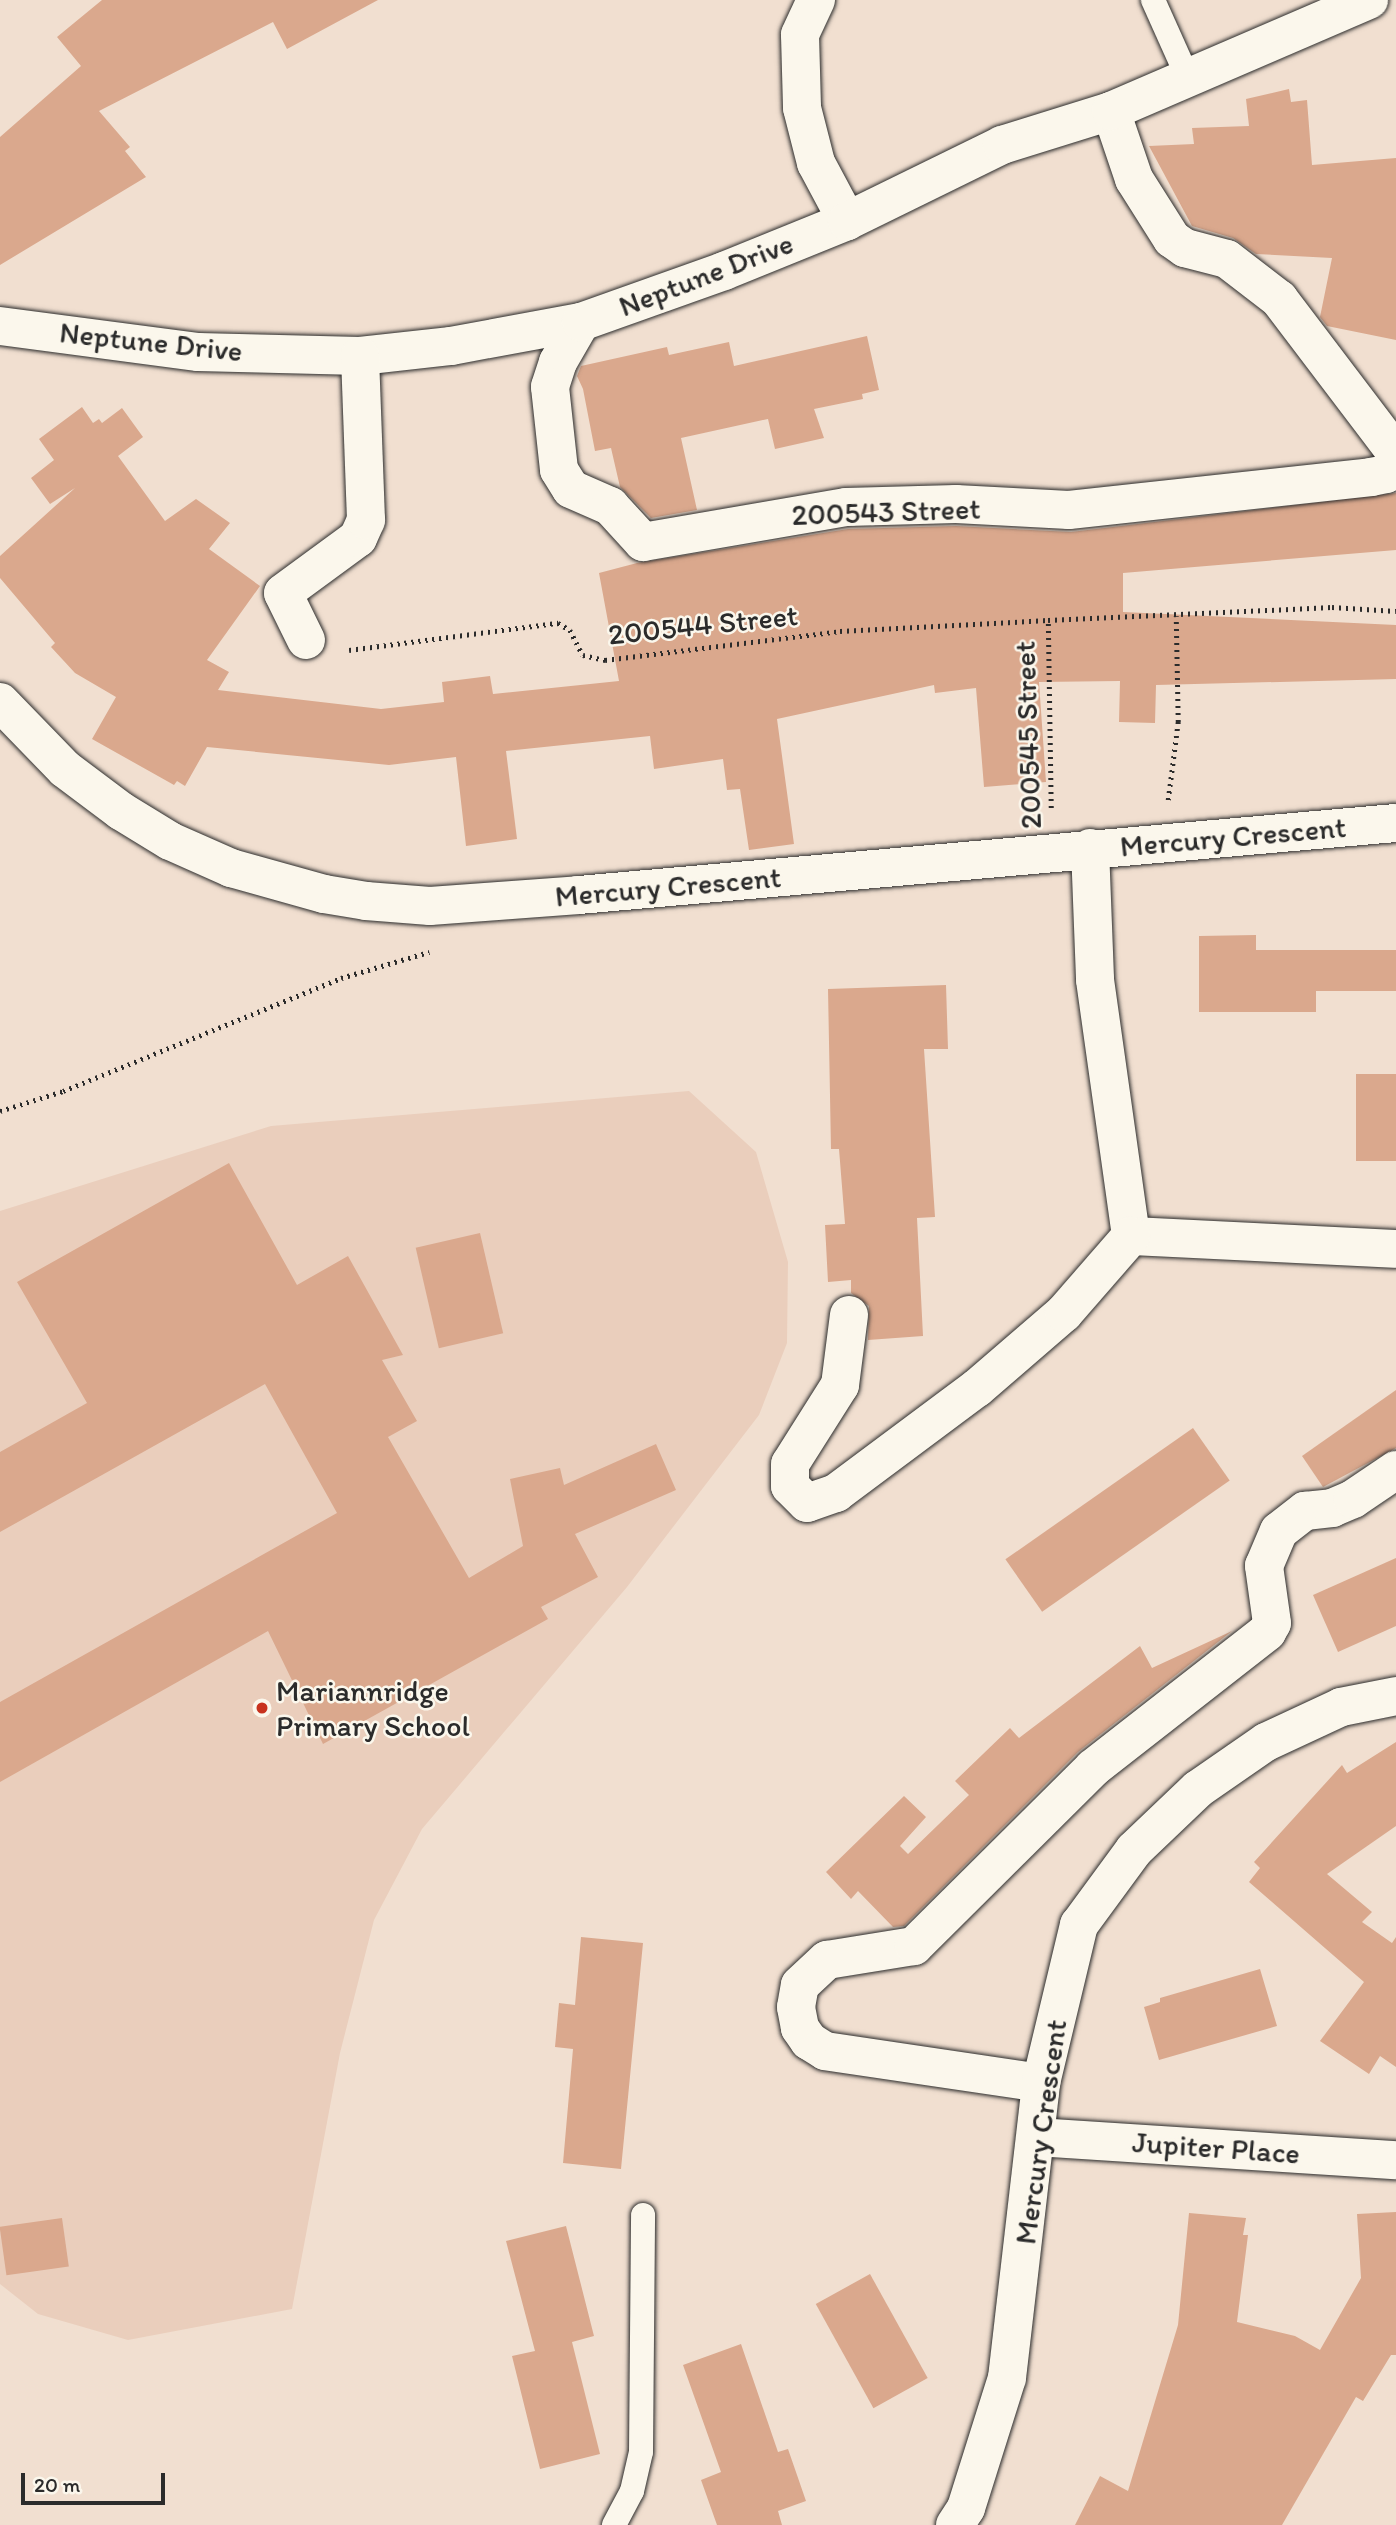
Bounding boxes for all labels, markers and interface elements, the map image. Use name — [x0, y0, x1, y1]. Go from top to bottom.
street label: Neptune Drive — [614, 225, 798, 325]
street label: Neptune Drive — [58, 314, 244, 370]
street label: 200543 Street — [791, 491, 981, 533]
street label: 200544 Street — [606, 597, 800, 653]
street label: 200545 Street — [1007, 640, 1049, 830]
street label: Mercury Crescent — [1118, 809, 1348, 865]
street label: Mercury Crescent — [553, 859, 783, 915]
place label: Mariannridge Primary School — [276, 1673, 470, 1744]
marker: Mariannridge Primary School — [254, 1700, 270, 1716]
street label: Mercury Crescent — [1007, 2017, 1075, 2247]
street label: Jupiter Place — [1131, 2124, 1301, 2172]
scale bar — [24, 2458, 168, 2502]
text: 20 m — [34, 2472, 80, 2497]

